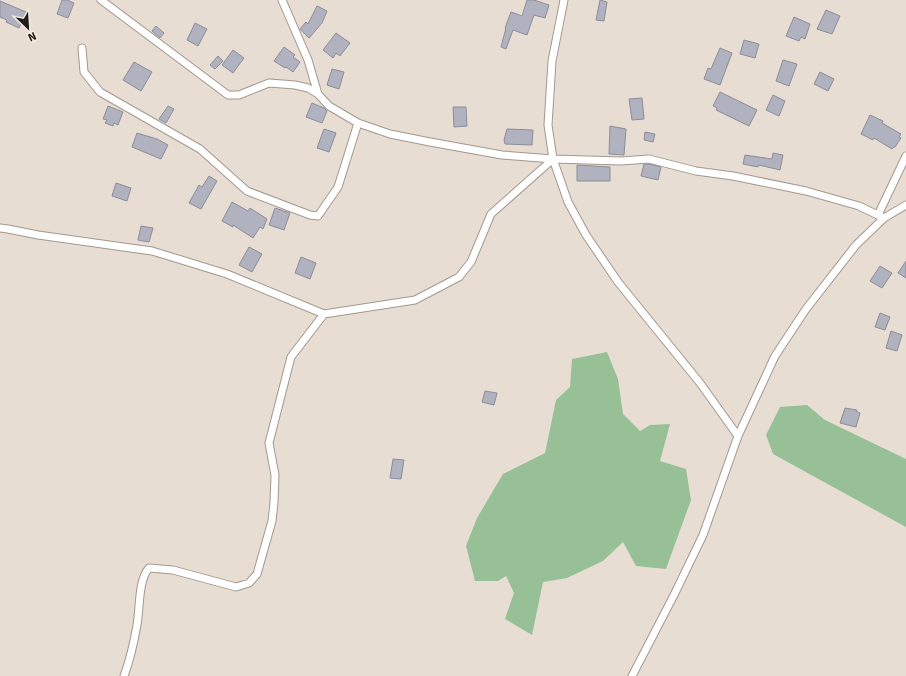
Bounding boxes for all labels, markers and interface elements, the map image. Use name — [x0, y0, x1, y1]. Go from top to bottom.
north arrow — [8, 8, 48, 48]
text: N — [26, 29, 38, 44]

